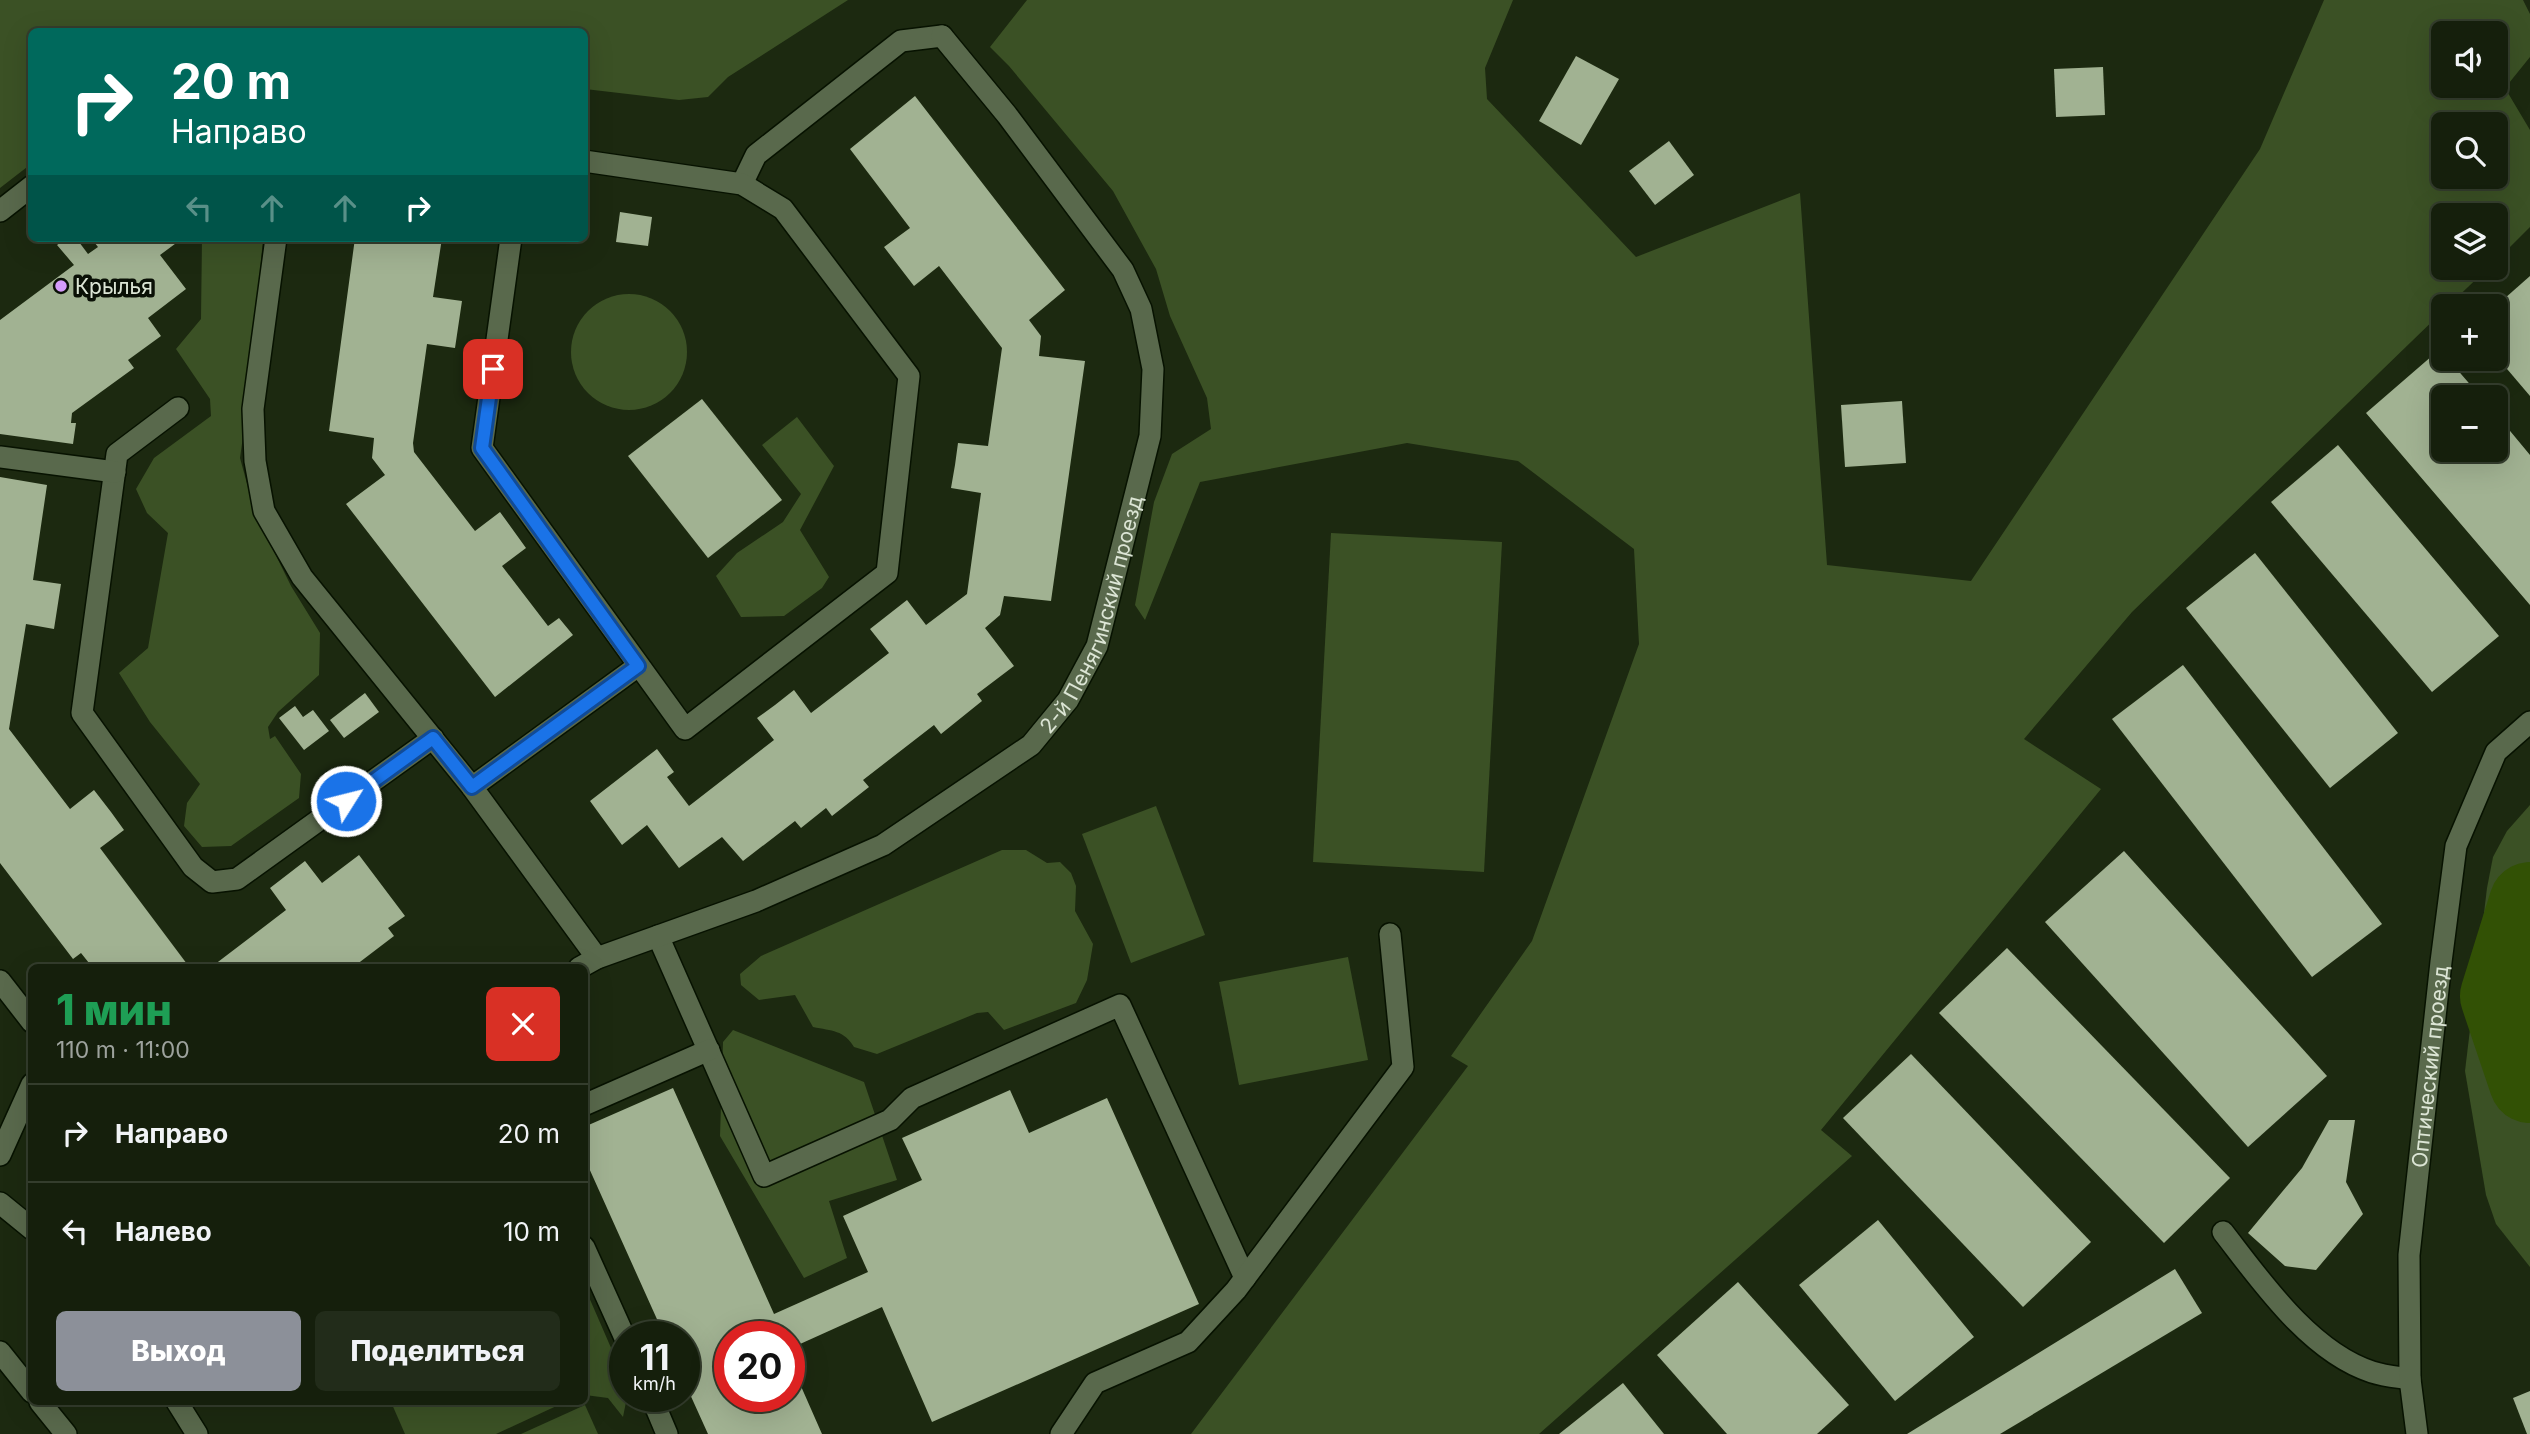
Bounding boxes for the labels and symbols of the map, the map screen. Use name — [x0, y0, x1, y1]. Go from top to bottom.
place label: Крылья — [75, 274, 153, 299]
marker: Крылья — [53, 278, 69, 294]
pin — [463, 339, 523, 399]
street label: 2-й Пенягинский проезд — [1034, 493, 1147, 738]
position arrow — [309, 764, 383, 838]
street label: Оптический проезд — [2406, 964, 2453, 1169]
speed limit sign: 20 — [714, 1321, 805, 1412]

